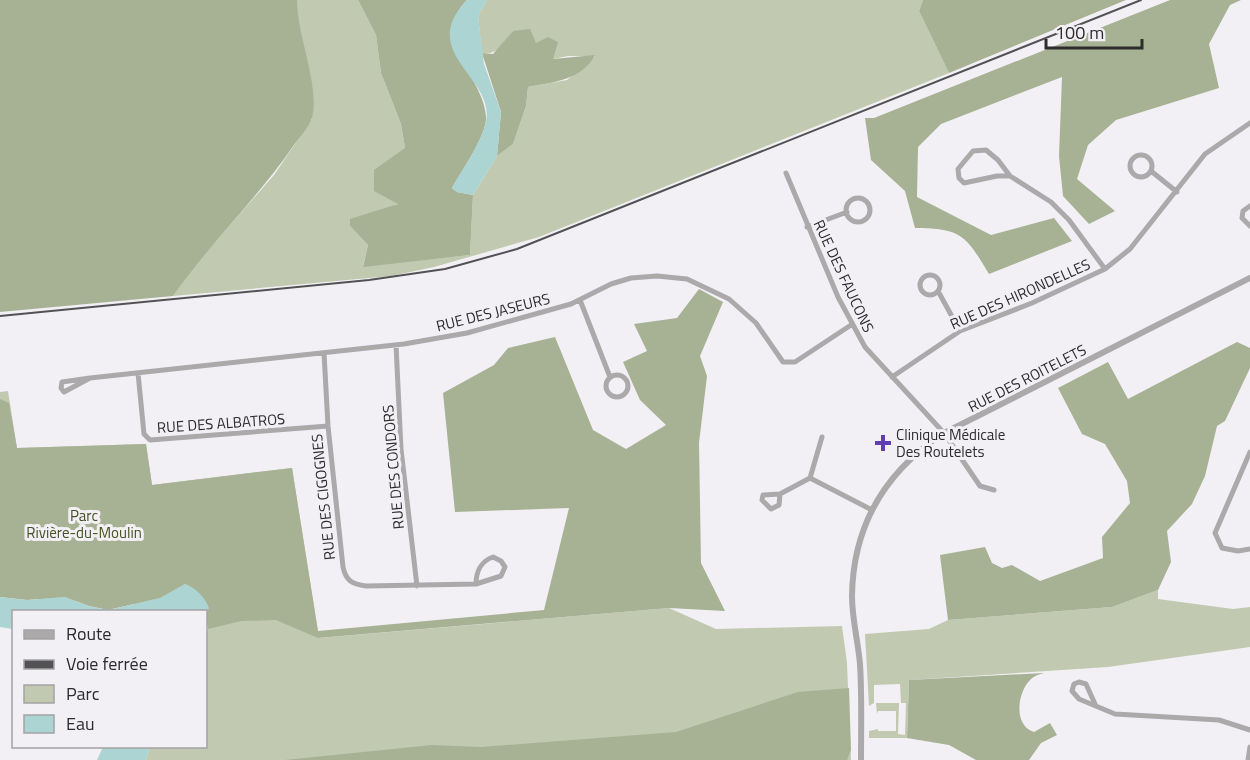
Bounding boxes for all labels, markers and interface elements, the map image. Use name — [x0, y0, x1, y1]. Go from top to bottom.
scale bar — [1046, 12, 1142, 50]
text: 100 m — [1055, 19, 1104, 46]
street label: RUE DES FAUCONS — [808, 216, 880, 336]
street label: RUE DES HIRONDELLES — [946, 253, 1094, 335]
street label: RUE DES JASEURS — [434, 287, 552, 337]
street label: RUE DES ROITELETS — [964, 338, 1090, 418]
street label: RUE DES CONDORS — [376, 404, 410, 530]
street label: RUE DES ALBATROS — [156, 407, 286, 439]
place label: Clinique Médicale Des Routelets — [896, 423, 1005, 463]
street label: RUE DES CIGOGNES — [305, 433, 341, 561]
marker: Clinique Médicale Des Routelets — [874, 434, 892, 452]
park label: Parc Rivière-du-Moulin — [26, 504, 142, 544]
legend — [12, 610, 207, 748]
text: Route — [66, 620, 111, 647]
text: Voie ferrée — [66, 650, 148, 677]
text: Parc — [66, 680, 100, 707]
text: Eau — [66, 710, 95, 737]

